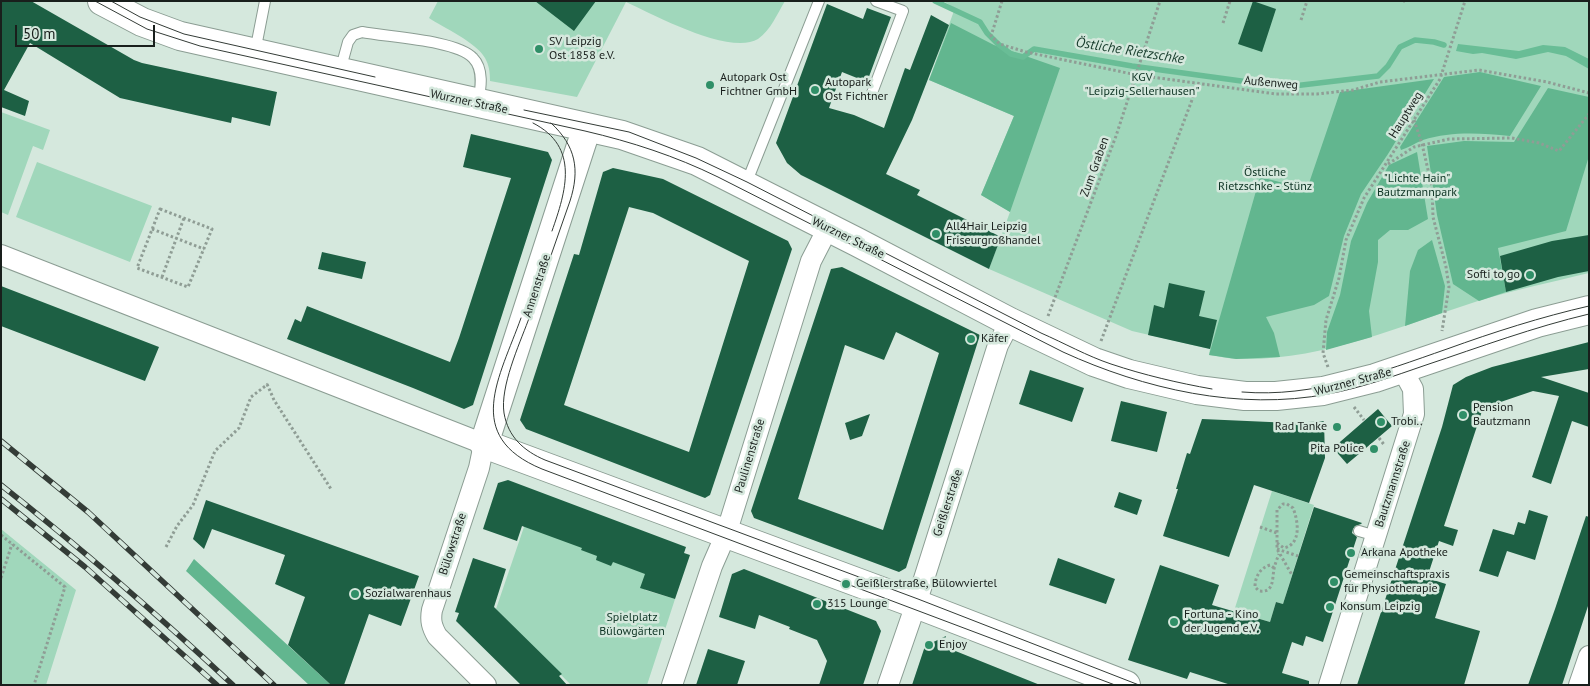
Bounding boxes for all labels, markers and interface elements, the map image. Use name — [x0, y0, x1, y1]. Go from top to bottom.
scale bar — [18, 15, 158, 47]
text: 50 m — [23, 24, 56, 43]
water label: Östliche Rietzschke — [1075, 34, 1185, 68]
place label: SV Leipzig Ost 1858 e.V. — [549, 35, 615, 63]
marker: SV Leipzig Ost 1858 e.V. — [533, 43, 545, 55]
place label: Autopark Ost Fichtner GmbH — [720, 71, 797, 99]
park label: KGV "Leipzig-Sellerhausen" — [1085, 71, 1199, 99]
street label: Außenweg — [1243, 73, 1299, 93]
place label: Autopark Ost Fichtner — [825, 76, 888, 104]
marker: Autopark Ost Fichtner GmbH — [704, 79, 716, 91]
marker: Autopark Ost Fichtner — [809, 84, 821, 96]
street label: Wurzner Straße — [429, 87, 509, 117]
street label: Hauptweg — [1386, 89, 1426, 141]
street label: Zum Graben — [1078, 135, 1112, 199]
park label: Östliche Rietzschke - Stünz — [1218, 166, 1312, 194]
park label: "Lichte Hain" Bautzmannpark — [1377, 172, 1457, 200]
street label: Wurzner Straße — [809, 214, 887, 262]
place label: All4Hair Leipzig Friseurgroßhandel — [946, 220, 1040, 248]
marker: All4Hair Leipzig Friseurgroßhandel — [930, 228, 942, 240]
street label: Annenstraße — [520, 253, 554, 319]
place label: Softi to go — [1467, 268, 1520, 282]
marker: Softi to go — [1524, 269, 1536, 281]
place label: Käfer — [981, 332, 1008, 346]
marker: Käfer — [965, 333, 977, 345]
street label: Wurzner Straße — [1313, 365, 1393, 399]
place label: Pension Bautzmann — [1473, 401, 1531, 429]
marker: Pension Bautzmann — [1457, 409, 1469, 421]
place label: Trobi.. — [1391, 415, 1423, 429]
marker: Trobi.. — [1375, 416, 1387, 428]
street label: Paulinenstraße — [732, 417, 768, 495]
place label: Rad Tanke — [1275, 420, 1327, 434]
marker: Rad Tanke — [1331, 421, 1343, 433]
street label: Bautzmannstraße — [1372, 439, 1414, 529]
place label: Pita Police — [1310, 442, 1364, 456]
marker: Pita Police — [1368, 443, 1380, 455]
street label: Geißlerstraße — [930, 468, 966, 538]
street label: Bülowstraße — [436, 511, 470, 577]
place label: Arkana Apotheke — [1361, 546, 1448, 560]
marker: Arkana Apotheke — [1345, 547, 1357, 559]
place label: Gemeinschaftspraxis für Physiotherapie — [1344, 568, 1450, 596]
marker: Gemeinschaftspraxis für Physiotherapie — [1328, 576, 1340, 588]
place label: Geißlerstraße, Bülowviertel — [856, 577, 997, 591]
marker: Geißlerstraße, Bülowviertel — [840, 578, 852, 590]
place label: Sozialwarenhaus — [365, 587, 451, 601]
marker: Sozialwarenhaus — [349, 588, 361, 600]
place label: 315 Lounge — [827, 597, 887, 611]
marker: 315 Lounge — [811, 598, 823, 610]
place label: Konsum Leipzig — [1340, 600, 1420, 614]
marker: Konsum Leipzig — [1324, 601, 1336, 613]
place label: Fortuna - Kino der Jugend e.V. — [1184, 608, 1259, 636]
park label: Spielplatz Bülowgärten — [599, 611, 665, 639]
marker: Fortuna - Kino der Jugend e.V. — [1168, 616, 1180, 628]
place label: Enjoy — [939, 638, 967, 652]
marker: Enjoy — [923, 639, 935, 651]

